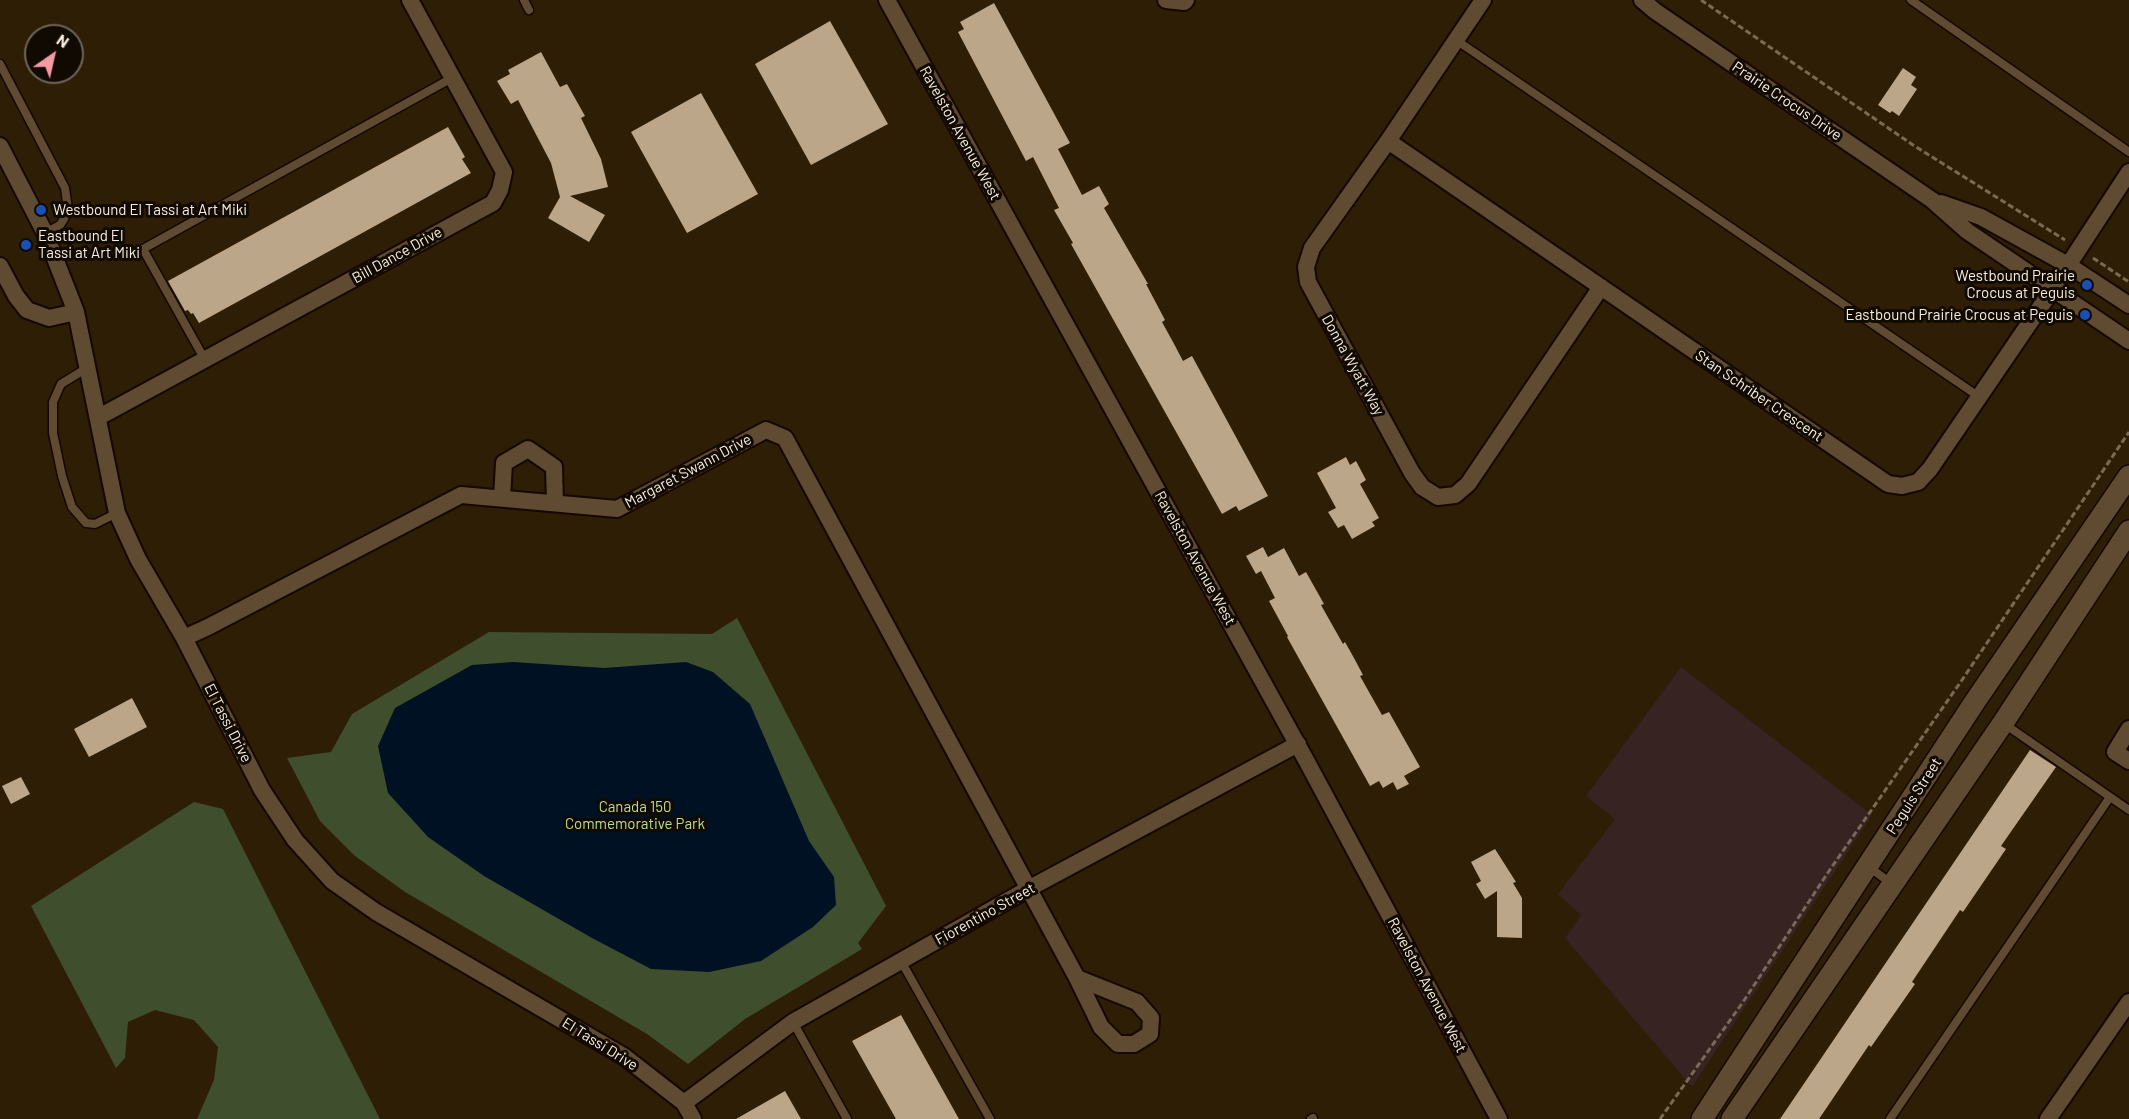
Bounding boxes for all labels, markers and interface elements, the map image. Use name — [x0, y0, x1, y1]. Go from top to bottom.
north arrow — [24, 24, 84, 84]
text: N — [53, 29, 73, 51]
street label: Prairie Crocus Drive — [1729, 58, 1845, 144]
street label: Ravelston Avenue West — [916, 63, 1004, 203]
place label: Westbound El Tassi at Art Miki — [53, 201, 247, 219]
marker: Westbound El Tassi at Art Miki — [34, 203, 48, 217]
street label: Bill Dance Drive — [349, 223, 445, 287]
place label: Eastbound El Tassi at Art Miki — [38, 227, 140, 262]
marker: Eastbound El Tassi at Art Miki — [19, 238, 33, 252]
place label: Westbound Prairie Crocus at Peguis — [1955, 267, 2075, 302]
marker: Westbound Prairie Crocus at Peguis — [2080, 278, 2094, 292]
place label: Eastbound Prairie Crocus at Peguis — [1846, 306, 2073, 324]
marker: Eastbound Prairie Crocus at Peguis — [2078, 308, 2092, 322]
street label: Donna Wyatt Way — [1318, 311, 1388, 419]
street label: Stan Schriber Crescent — [1692, 347, 1826, 445]
street label: Margaret Swann Drive — [622, 430, 754, 512]
street label: Ravelston Avenue West — [1151, 488, 1239, 628]
street label: El Tassi Drive — [200, 681, 256, 765]
street label: Peguis Street — [1883, 754, 1945, 838]
park label: Canada 150 Commemorative Park — [565, 798, 705, 833]
street label: Fiorentino Street — [932, 879, 1038, 949]
street label: Ravelston Avenue West — [1384, 914, 1470, 1056]
street label: El Tassi Drive — [559, 1014, 641, 1074]

